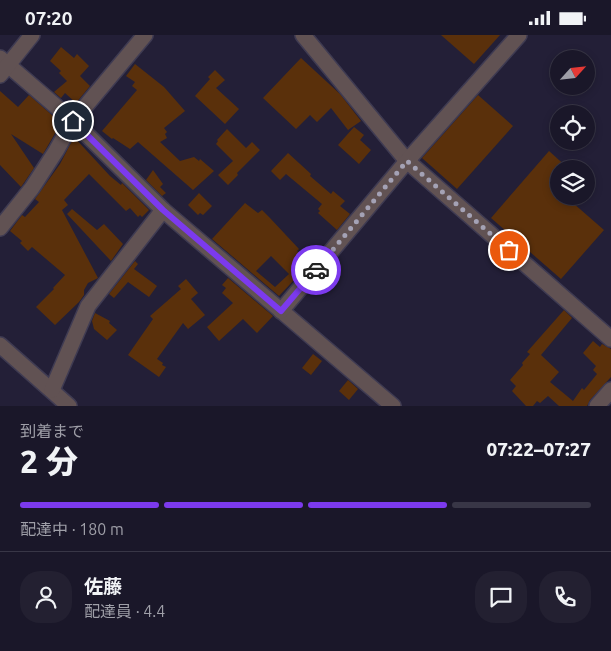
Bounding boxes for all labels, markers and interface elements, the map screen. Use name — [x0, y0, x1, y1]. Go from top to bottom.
text: 07:20 — [25, 7, 73, 29]
north arrow — [550, 50, 595, 95]
map controls — [550, 50, 595, 205]
pin — [52, 100, 94, 142]
button: locate — [550, 105, 595, 150]
icon: home — [59, 107, 87, 135]
button: layers — [550, 160, 595, 205]
pin — [488, 229, 530, 271]
icon: bag — [495, 236, 523, 264]
courier — [291, 245, 341, 295]
icon: car — [302, 256, 330, 284]
text: 到着まで — [20, 422, 84, 440]
text: 07:22–07:27 — [486, 438, 591, 460]
text: 2 分 — [20, 443, 78, 479]
text: 配達中 · 180 m — [20, 520, 124, 538]
button: person — [20, 571, 72, 623]
button: chat — [475, 571, 527, 623]
button: phone — [539, 571, 591, 623]
text: 佐藤 — [84, 575, 122, 597]
text: 配達員 · 4.4 — [84, 602, 165, 620]

